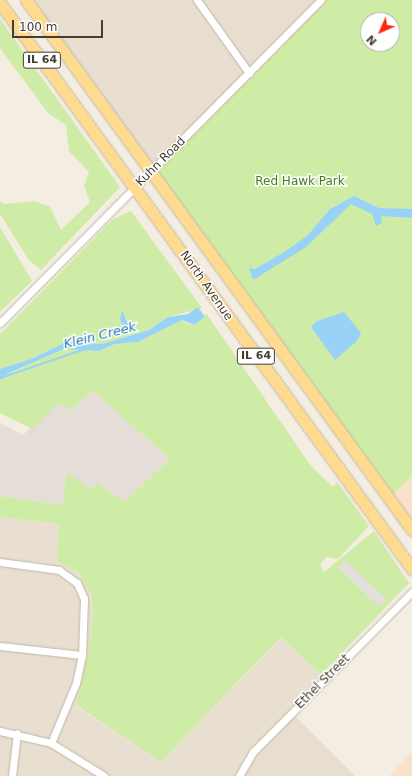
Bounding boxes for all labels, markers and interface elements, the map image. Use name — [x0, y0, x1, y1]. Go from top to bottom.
scale bar — [14, 12, 105, 38]
north arrow — [360, 12, 400, 52]
text: 100 m — [19, 20, 57, 34]
text: N — [364, 32, 380, 48]
road number: IL 64 — [22, 51, 62, 69]
street label: Kuhn Road — [133, 134, 189, 190]
park label: Red Hawk Park — [255, 175, 345, 189]
street label: North Avenue — [177, 248, 235, 324]
water label: Klein Creek — [62, 319, 138, 353]
road number: IL 64 — [236, 347, 276, 365]
street label: Ethel Street — [293, 652, 353, 712]

